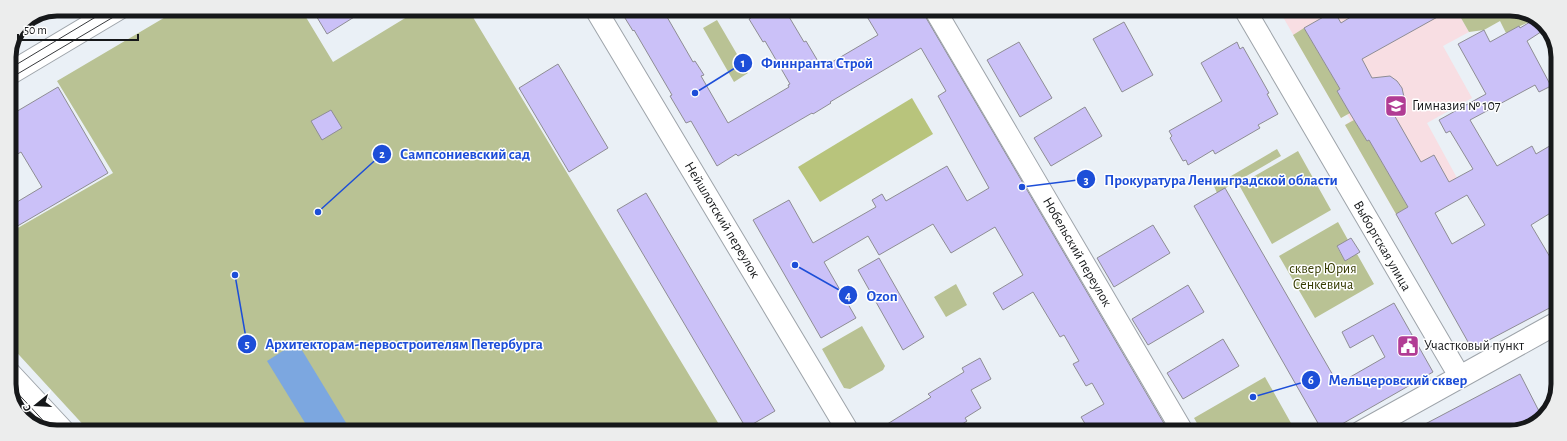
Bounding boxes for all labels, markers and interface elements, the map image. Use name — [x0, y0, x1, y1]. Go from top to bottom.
scale bar — [18, 16, 138, 42]
text: 50 m — [24, 24, 47, 36]
callout: Финнранта Строй — [733, 49, 880, 76]
text: Финнранта Строй — [761, 56, 873, 71]
text: 1 — [741, 57, 745, 69]
school or university icon: Гимназия № 107 — [1383, 93, 1409, 119]
place label: Гимназия № 107 — [1412, 99, 1501, 113]
callout: Сампсониевский сад — [372, 140, 538, 167]
text: Сампсониевский сад — [400, 147, 530, 162]
text: 2 — [379, 148, 385, 160]
street label: Нейшлотский переулок — [682, 159, 763, 281]
callout: Прокуратура Ленинградской области — [1076, 166, 1346, 193]
text: Прокуратура Ленинградской области — [1104, 173, 1338, 188]
text: 3 — [1083, 174, 1089, 186]
street label: Нобельский переулок — [1040, 195, 1114, 310]
street label: Выборгская улица — [1351, 198, 1414, 294]
park label: сквер Юрия Сенкевича — [1289, 262, 1357, 292]
callout: Ozon — [838, 282, 906, 309]
text: Ozon — [866, 289, 898, 304]
text: 4 — [845, 290, 851, 302]
callout: Архитекторам-первостроителям Петербурга — [237, 330, 551, 357]
public building icon: Участковый пункт — [1395, 333, 1421, 359]
text: Архитекторам-первостроителям Петербурга — [265, 337, 543, 352]
text: 5 — [244, 338, 250, 350]
place label: Участковый пункт — [1424, 339, 1525, 353]
callout: Мельцеровский сквер — [1301, 367, 1476, 394]
text: Мельцеровский сквер — [1329, 373, 1468, 388]
text: 6 — [1308, 374, 1314, 386]
north arrow — [16, 385, 56, 425]
text: С — [21, 403, 33, 413]

